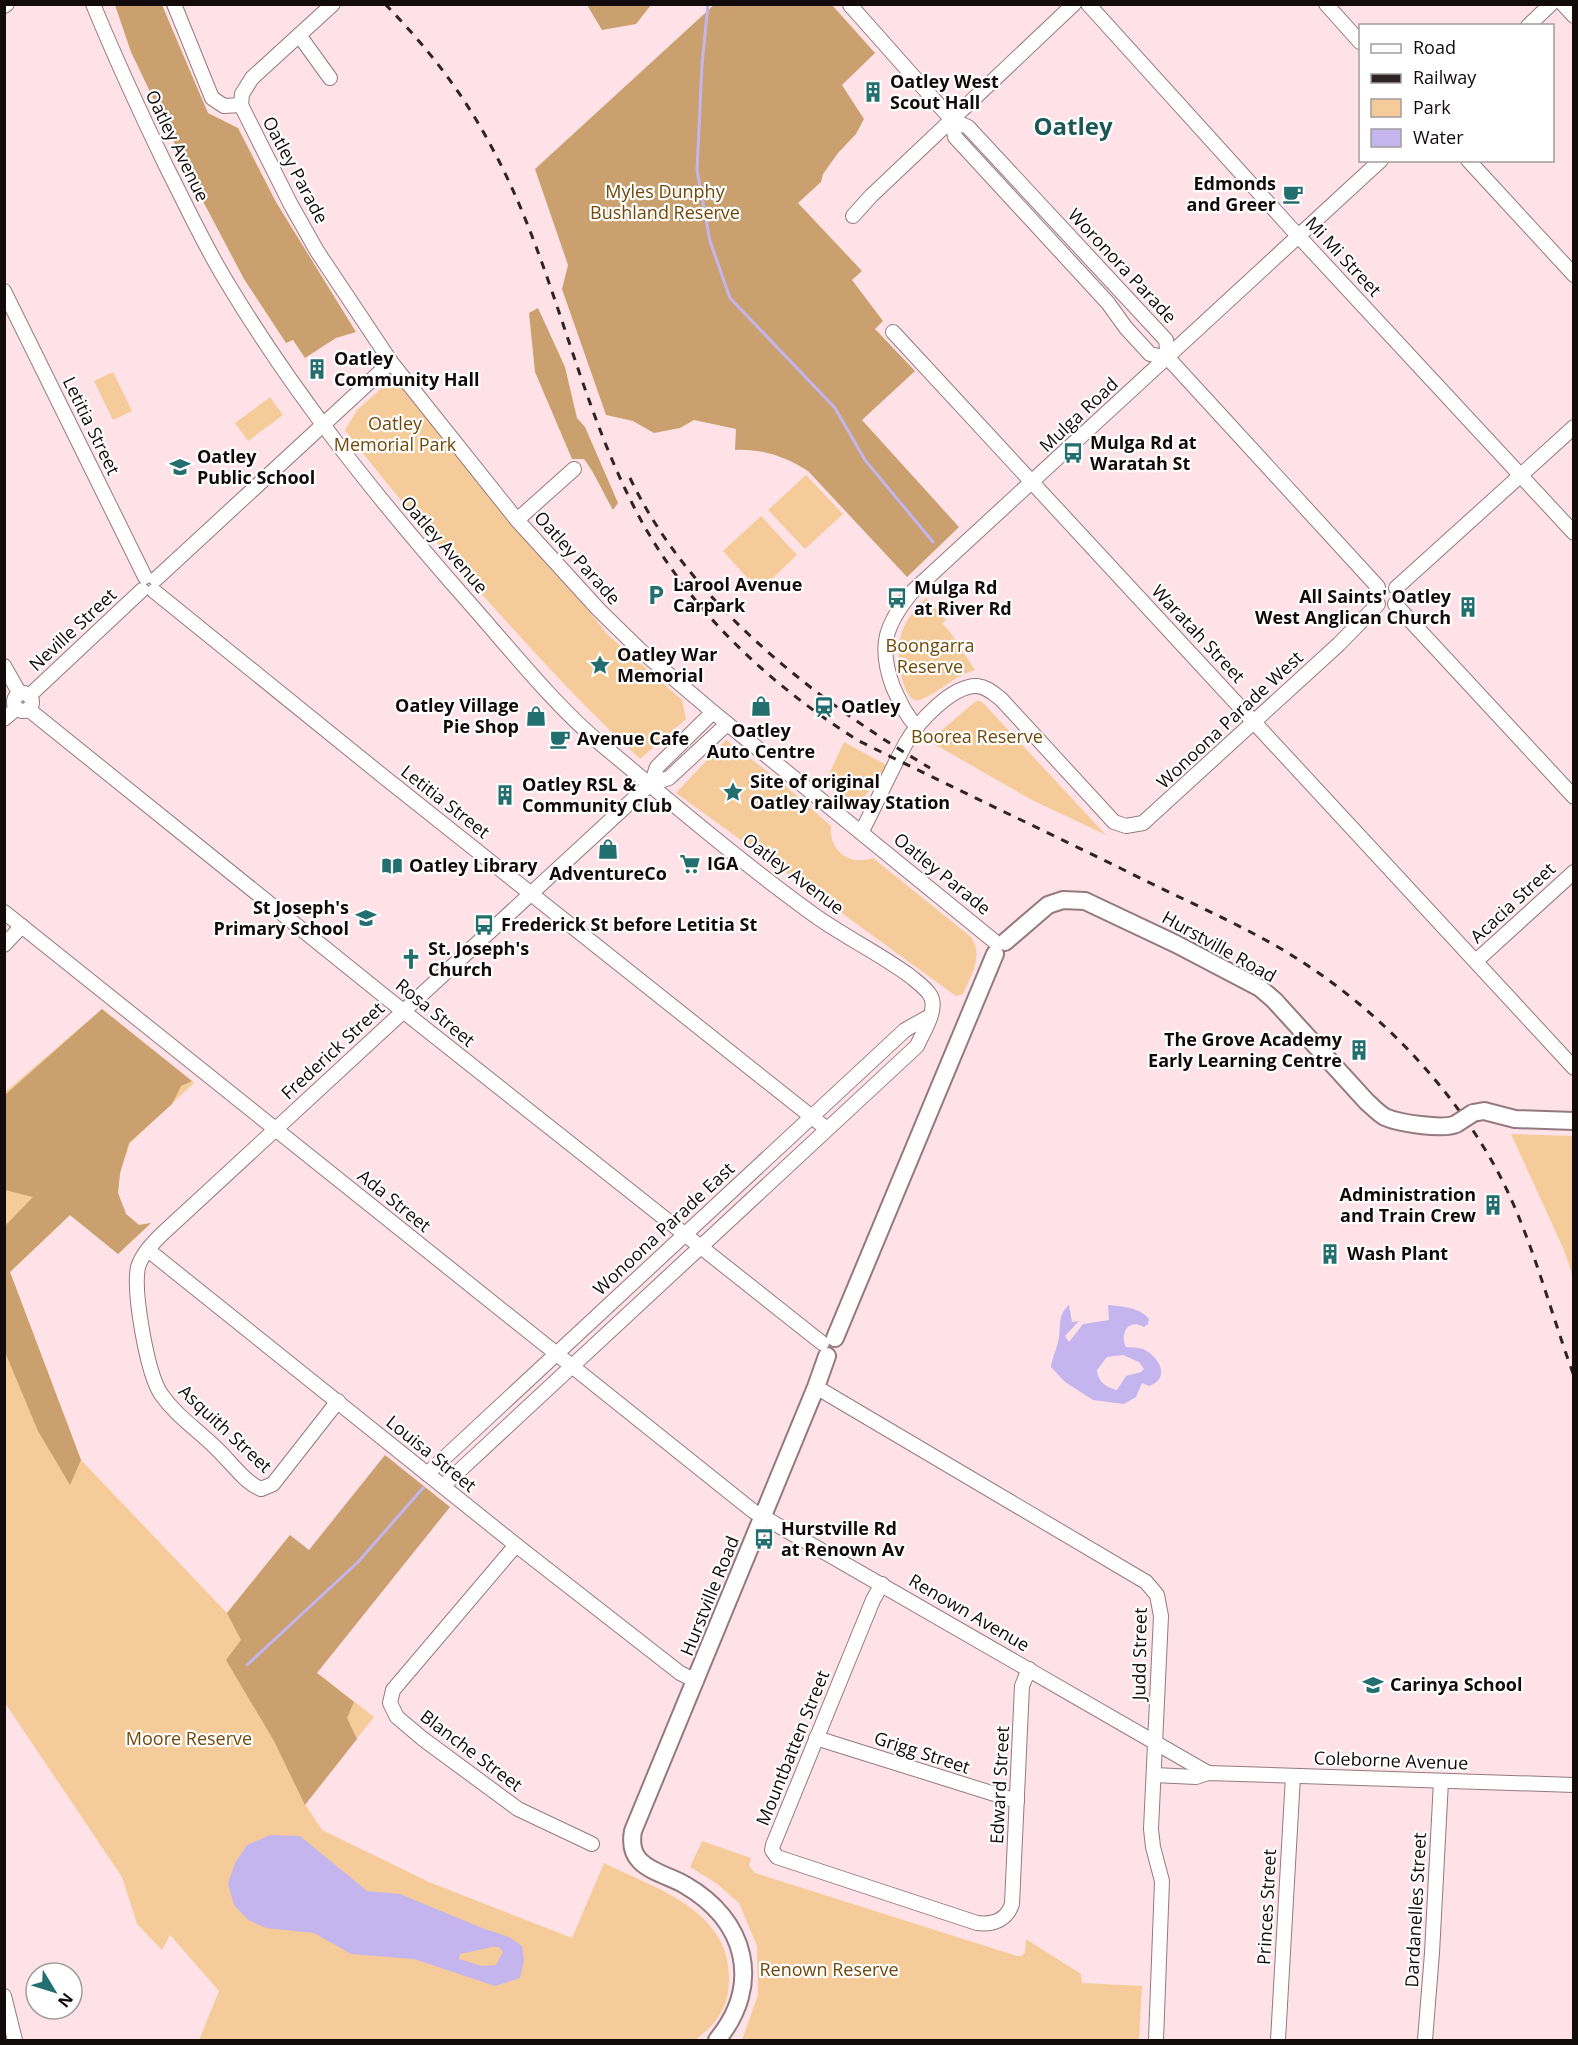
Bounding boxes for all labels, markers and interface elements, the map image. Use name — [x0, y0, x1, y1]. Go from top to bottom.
legend — [1359, 24, 1554, 162]
text: Road — [1413, 35, 1456, 59]
text: Railway — [1413, 65, 1477, 89]
place label: Oatley West Scout Hall — [890, 69, 999, 114]
building icon: Oatley West Scout Hall — [861, 80, 885, 104]
street label: Oatley Avenue — [140, 86, 215, 205]
text: Park — [1413, 95, 1451, 119]
district label: Oatley — [1033, 109, 1113, 142]
street label: Oatley Parade — [258, 112, 334, 227]
text: Water — [1413, 125, 1464, 149]
place label: Edmonds and Greer — [1187, 171, 1276, 216]
park label: Myles Dunphy Bushland Reserve — [590, 179, 740, 224]
cafe icon: Edmonds and Greer — [1281, 182, 1305, 206]
street label: Woronora Parade — [1063, 203, 1182, 328]
street label: Mi Mi Street — [1300, 211, 1387, 301]
place label: Oatley Community Hall — [334, 346, 479, 391]
building icon: Oatley Community Hall — [305, 357, 329, 381]
street label: Letitia Street — [58, 372, 126, 479]
street label: Mulga Road — [1034, 372, 1123, 457]
park label: Oatley Memorial Park — [334, 411, 457, 456]
place label: Mulga Rd at Waratah St — [1090, 430, 1197, 475]
bus stop icon: Mulga Rd at Waratah St — [1061, 441, 1085, 465]
place label: Oatley Public School — [197, 444, 315, 489]
school or university icon: Oatley Public School — [168, 455, 192, 479]
street label: Oatley Avenue — [396, 491, 494, 598]
street label: Oatley Parade — [529, 505, 626, 609]
place label: Larool Avenue Carpark — [673, 572, 802, 617]
place label: Mulga Rd at River Rd — [914, 575, 1012, 620]
street label: Waratah Street — [1147, 579, 1251, 688]
street label: Neville Street — [23, 583, 121, 676]
parking icon: Larool Avenue Carpark — [644, 583, 668, 607]
place label: All Saints' Oatley West Anglican Church — [1255, 584, 1452, 629]
bus stop icon: Mulga Rd at River Rd — [885, 586, 909, 610]
building icon: All Saints' Oatley West Anglican Church — [1456, 595, 1480, 619]
park label: Boongarra Reserve — [886, 633, 974, 678]
place label: Oatley War Memorial — [617, 642, 718, 687]
street label: Wonoona Parade West — [1151, 645, 1308, 793]
place icon: Oatley War Memorial — [588, 653, 612, 677]
place label: Oatley Village Pie Shop — [395, 693, 519, 738]
shop icon: Oatley Auto Centre — [749, 694, 773, 718]
place label: Oatley — [841, 694, 901, 718]
station icon: Oatley — [812, 695, 836, 719]
shop icon: Oatley Village Pie Shop — [524, 704, 548, 728]
place label: Oatley Auto Centre — [707, 718, 815, 763]
park label: Boorea Reserve — [911, 724, 1043, 748]
place label: Avenue Cafe — [577, 726, 689, 750]
cafe icon: Avenue Cafe — [548, 727, 572, 751]
street label: Letitia Street — [396, 759, 495, 843]
place label: Site of original Oatley railway Station — [750, 769, 950, 814]
place label: Oatley RSL & Community Club — [522, 772, 672, 817]
place icon: Site of original Oatley railway Station — [721, 780, 745, 804]
building icon: Oatley RSL & Community Club — [493, 783, 517, 807]
street label: Oatley Avenue — [738, 827, 849, 919]
street label: Oatley Parade — [889, 827, 996, 920]
shop icon: AdventureCo — [596, 837, 620, 861]
place label: IGA — [707, 851, 739, 875]
supermarket icon: IGA — [678, 852, 702, 876]
place label: Oatley Library — [409, 853, 538, 877]
library icon: Oatley Library — [380, 854, 404, 878]
street label: Acacia Street — [1465, 857, 1560, 948]
place label: AdventureCo — [549, 861, 667, 885]
place label: St Joseph's Primary School — [214, 895, 349, 940]
street label: Hurstville Road — [1158, 905, 1281, 987]
school or university icon: St Joseph's Primary School — [354, 906, 378, 930]
place label: Frederick St before Letitia St — [501, 912, 757, 936]
bus stop icon: Frederick St before Letitia St — [472, 913, 496, 937]
place label: St. Joseph's Church — [428, 936, 529, 981]
church icon: St. Joseph's Church — [399, 947, 423, 971]
street label: Rosa Street — [391, 973, 480, 1052]
street label: Frederick Street — [276, 996, 389, 1104]
place label: The Grove Academy Early Learning Centre — [1148, 1027, 1343, 1072]
building icon: The Grove Academy Early Learning Centre — [1347, 1038, 1371, 1062]
street label: Wonoona Parade East — [588, 1156, 739, 1300]
street label: Ada Street — [353, 1163, 436, 1237]
place label: Administration and Train Crew — [1340, 1182, 1477, 1227]
building icon: Administration and Train Crew — [1481, 1193, 1505, 1217]
place label: Wash Plant — [1347, 1241, 1448, 1265]
building icon: Wash Plant — [1318, 1242, 1342, 1266]
street label: Asquith Street — [174, 1379, 277, 1478]
street label: Louisa Street — [382, 1409, 482, 1497]
place label: Hurstville Rd at Renown Av — [781, 1516, 905, 1561]
bus stop icon: Hurstville Rd at Renown Av — [752, 1527, 776, 1551]
street label: Hurstville Road — [674, 1532, 744, 1659]
street label: Renown Avenue — [905, 1568, 1034, 1656]
street label: Judd Street — [1126, 1607, 1152, 1703]
street label: Mountbatten Street — [750, 1666, 834, 1829]
place label: Carinya School — [1390, 1672, 1522, 1696]
school or university icon: Carinya School — [1361, 1673, 1385, 1697]
street label: Blanche Street — [416, 1704, 528, 1796]
street label: Grigg Street — [871, 1725, 973, 1779]
street label: Edward Street — [984, 1725, 1014, 1845]
park label: Moore Reserve — [126, 1726, 252, 1750]
street label: Coleborne Avenue — [1313, 1745, 1469, 1775]
street label: Dardanelles Street — [1399, 1832, 1431, 1988]
street label: Princes Street — [1251, 1848, 1281, 1966]
park label: Renown Reserve — [759, 1957, 899, 1981]
north arrow — [24, 1961, 84, 2021]
text: N — [53, 1988, 78, 2012]

